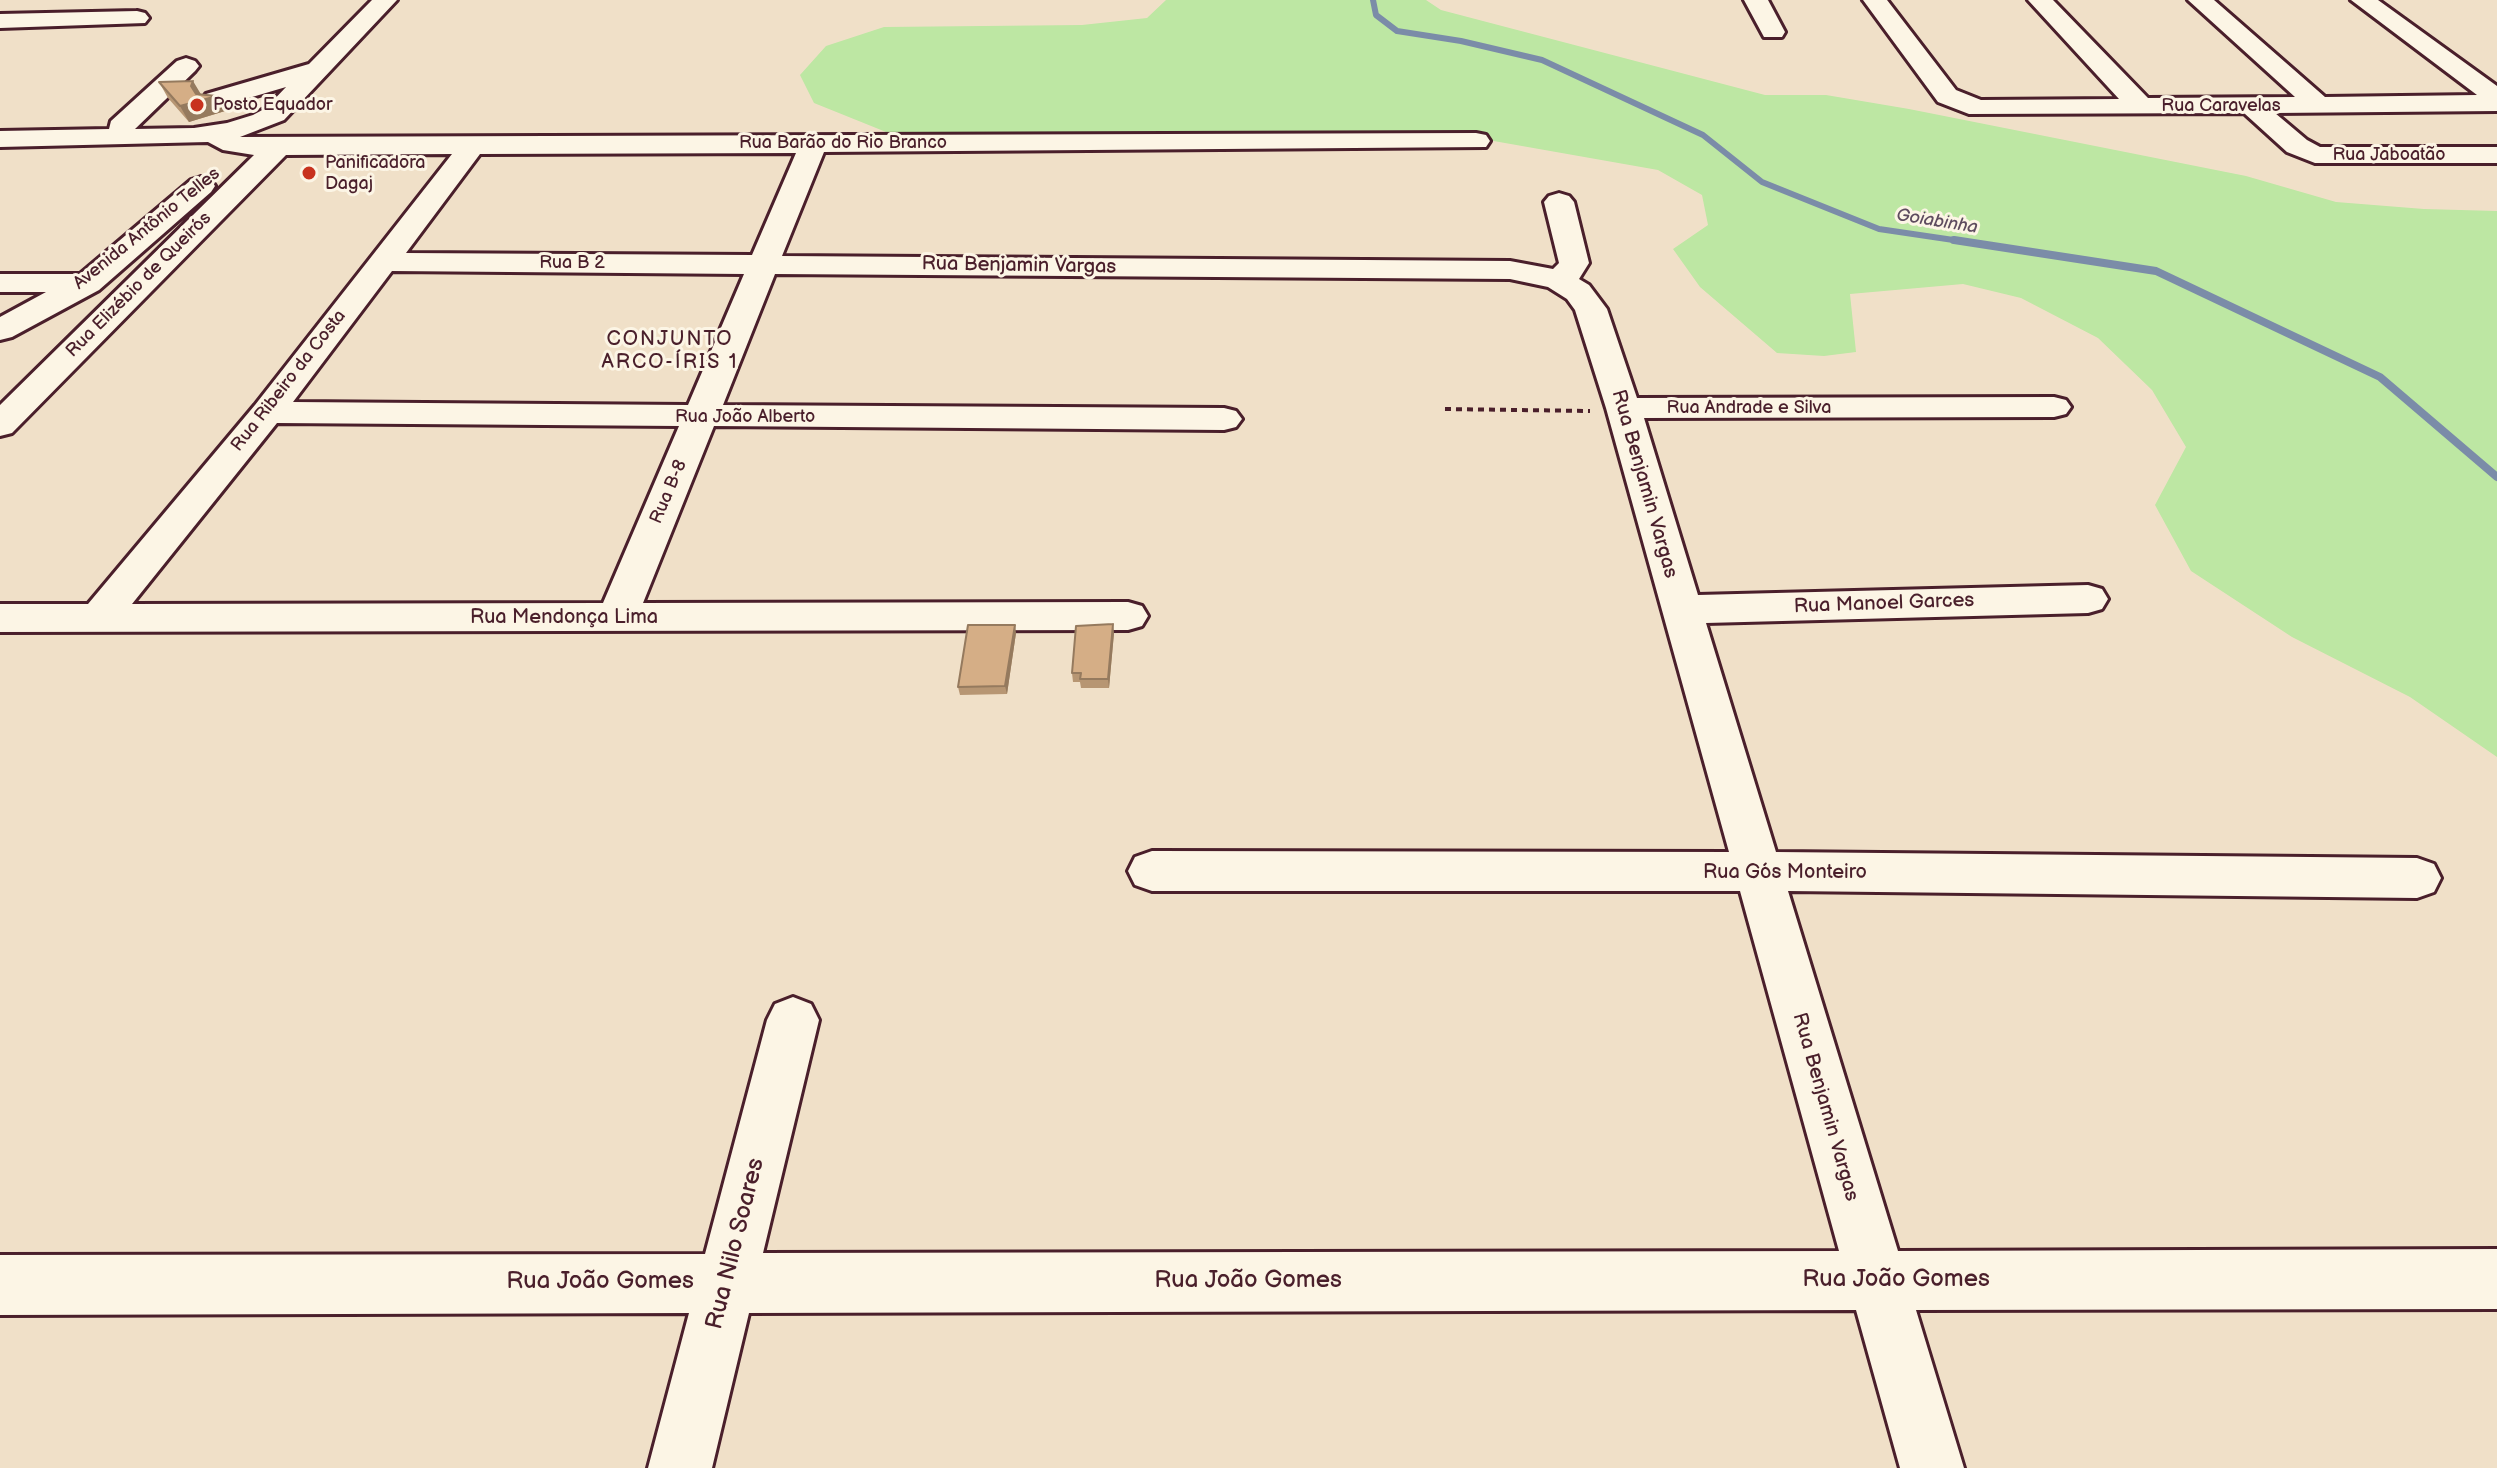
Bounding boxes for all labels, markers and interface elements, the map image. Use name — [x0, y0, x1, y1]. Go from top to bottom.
place label: Posto Equador — [213, 94, 332, 116]
street label: Rua Caravelas — [2161, 95, 2281, 117]
marker: Posto Equador — [188, 96, 206, 114]
street label: Rua Barão do Rio Branco — [739, 132, 947, 154]
street label: Rua Jaboatão — [2332, 144, 2446, 166]
place label: Panificadora Dagaj — [325, 152, 426, 194]
street label: Avenida Antônio Telles — [69, 163, 225, 295]
marker: Panificadora Dagaj — [300, 164, 318, 182]
water label: Goiabinha — [1895, 205, 1979, 239]
street label: Rua Elizébio de Queirós — [62, 208, 216, 362]
street label: Rua B 2 — [539, 252, 605, 274]
street label: Rua Benjamin Vargas — [921, 252, 1117, 280]
street label: Rua Ribeiro da Costa — [227, 306, 351, 456]
district label: CONJUNTO ARCO-ÍRIS 1 — [601, 328, 739, 375]
street label: Rua Benjamin Vargas — [1606, 387, 1682, 581]
street label: Rua Andrade e Silva — [1667, 397, 1831, 419]
street label: Rua João Alberto — [675, 406, 815, 428]
street label: Rua B-8 — [646, 457, 692, 527]
street label: Rua Manoel Garces — [1793, 589, 1975, 619]
street label: Rua Mendonça Lima — [470, 606, 658, 630]
street label: Rua Gós Monteiro — [1703, 861, 1867, 885]
street label: Rua Benjamin Vargas — [1787, 1010, 1863, 1204]
street label: Rua Nilo Soares — [701, 1155, 771, 1333]
street label: Rua João Gomes — [1802, 1266, 1990, 1294]
street label: Rua João Gomes — [1154, 1267, 1342, 1295]
street label: Rua João Gomes — [506, 1268, 694, 1296]

